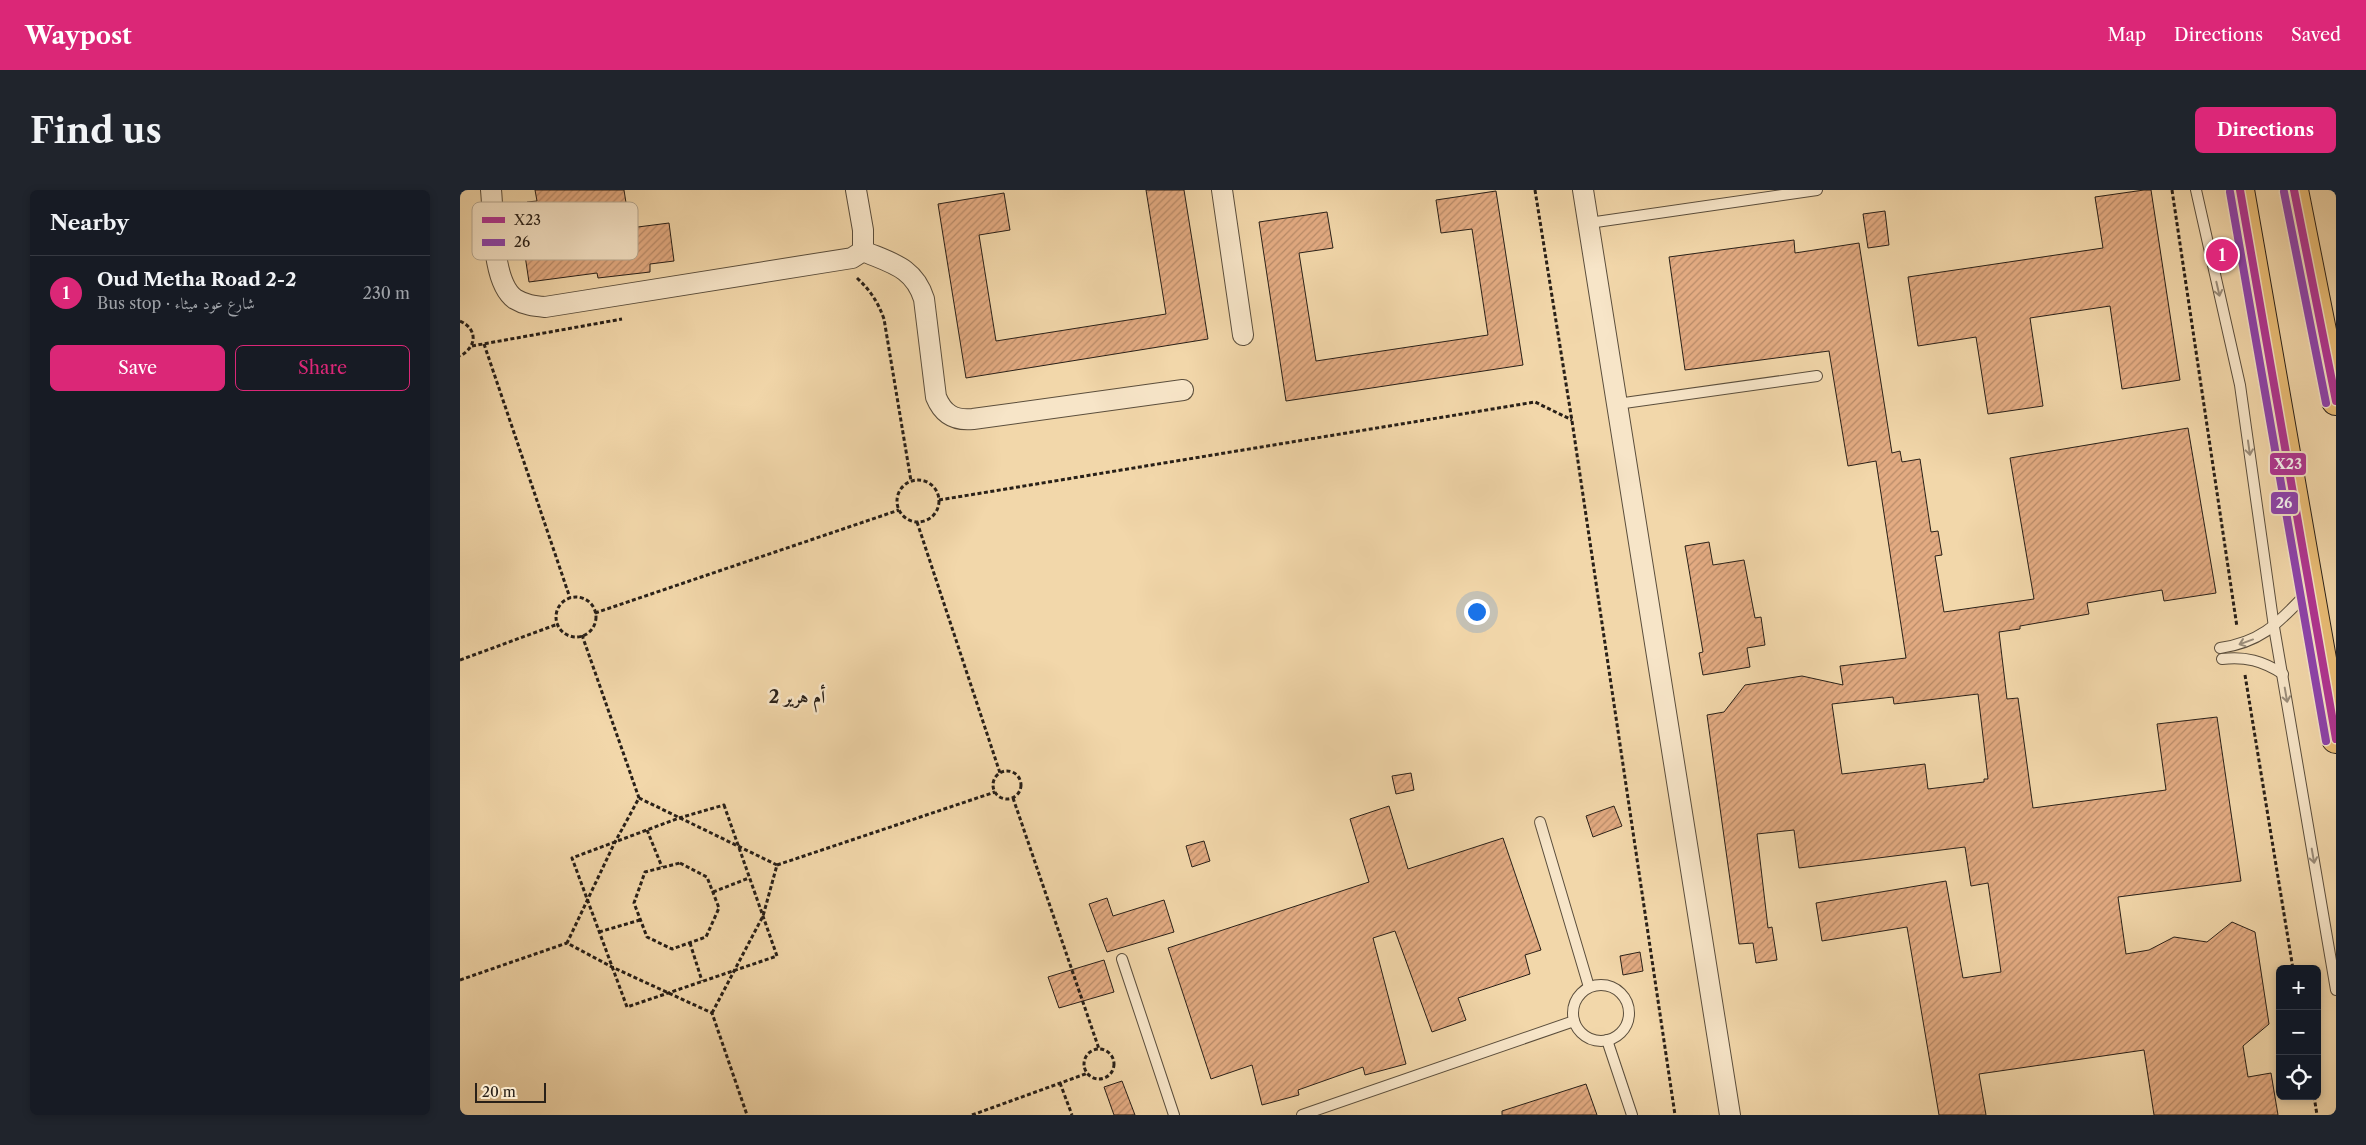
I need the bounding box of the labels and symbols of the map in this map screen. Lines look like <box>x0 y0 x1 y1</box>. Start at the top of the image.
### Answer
legend <box>472 202 638 260</box>
text: X23 <box>513 211 541 229</box>
text: 26 <box>514 233 530 251</box>
pin: 1 <box>2206 236 2238 274</box>
one-way arrow <box>2214 280 2223 296</box>
one-way arrow <box>2244 440 2254 456</box>
line badge: X23 <box>2269 452 2307 476</box>
text: X23 <box>2273 455 2302 473</box>
line badge: 26 <box>2270 491 2299 515</box>
text: 26 <box>2276 494 2292 512</box>
your location <box>1464 599 1490 625</box>
one-way arrow <box>2239 638 2254 647</box>
district label: أم هرير 2 <box>769 684 826 713</box>
one-way arrow <box>2282 687 2292 703</box>
one-way arrow <box>2309 847 2319 863</box>
scale bar <box>475 1080 546 1103</box>

